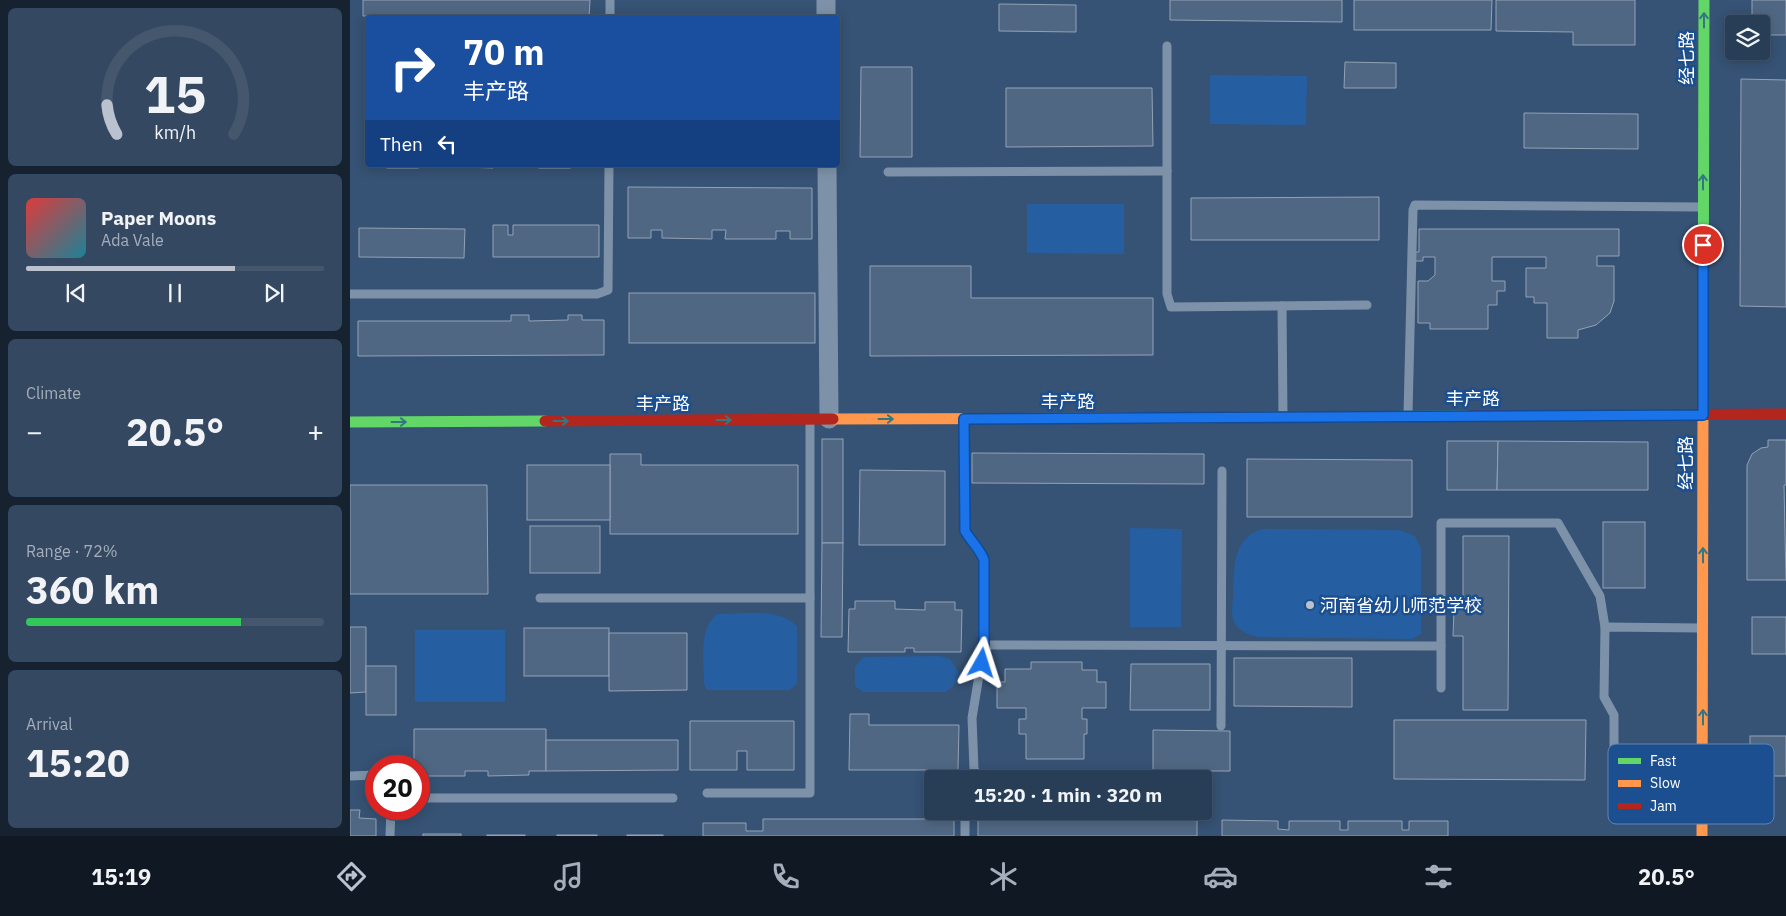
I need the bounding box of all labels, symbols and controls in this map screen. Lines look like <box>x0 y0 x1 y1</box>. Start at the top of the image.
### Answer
one-way arrow <box>1699 12 1709 28</box>
map controls <box>1725 15 1770 60</box>
button: layers <box>1725 15 1770 60</box>
text: 70 m <box>463 29 545 75</box>
street label: 经七路 <box>1675 31 1698 85</box>
icon: right <box>380 35 445 100</box>
text: 15 <box>144 60 206 127</box>
text: 丰产路 <box>463 76 529 105</box>
text: km/h <box>154 121 196 144</box>
icon: left <box>433 130 461 158</box>
text: Then <box>380 132 423 156</box>
one-way arrow <box>1698 175 1708 191</box>
text: Paper Moons <box>101 206 216 230</box>
pin <box>1682 224 1724 266</box>
text: Ada Vale <box>101 230 164 250</box>
icon: arrive <box>1689 231 1717 259</box>
icon: previous <box>62 279 90 307</box>
icon: pause <box>161 279 189 307</box>
icon: next <box>260 279 288 307</box>
text: Climate <box>26 383 81 403</box>
street label: 丰产路 <box>1446 387 1500 410</box>
street label: 丰产路 <box>1041 390 1095 413</box>
street label: 丰产路 <box>636 392 690 415</box>
text: 20.5° <box>126 407 224 456</box>
text: − <box>26 413 43 450</box>
text: + <box>307 413 324 450</box>
one-way arrow <box>878 414 894 424</box>
one-way arrow <box>715 415 731 425</box>
one-way arrow <box>552 416 569 426</box>
one-way arrow <box>390 417 406 427</box>
street label: 经七路 <box>1674 436 1697 490</box>
text: Range · 72% <box>26 541 118 561</box>
one-way arrow <box>1698 547 1708 564</box>
text: 360 km <box>26 565 159 614</box>
place label: 河南省幼儿师范学校 <box>1320 594 1482 617</box>
marker: 河南省幼儿师范学校 <box>1304 599 1316 611</box>
position arrow <box>955 636 1007 688</box>
one-way arrow <box>1698 710 1708 726</box>
text: Arrival <box>26 714 73 734</box>
text: 15:20 <box>26 738 130 787</box>
legend <box>1608 744 1774 824</box>
text: Fast <box>1650 752 1676 770</box>
speed limit sign: 20 <box>365 755 430 820</box>
text: Slow <box>1650 774 1681 792</box>
text: 15:20 · 1 min · 320 m <box>974 783 1162 807</box>
text: Jam <box>1650 797 1677 815</box>
icon: directions <box>334 859 369 894</box>
icon: music <box>551 859 586 894</box>
icon: phone <box>768 859 803 894</box>
icon: climate <box>986 859 1021 894</box>
icon: car <box>1203 859 1238 894</box>
icon: filters <box>1421 859 1456 894</box>
text: 15:19 <box>91 862 151 891</box>
text: 20.5° <box>1638 862 1695 891</box>

